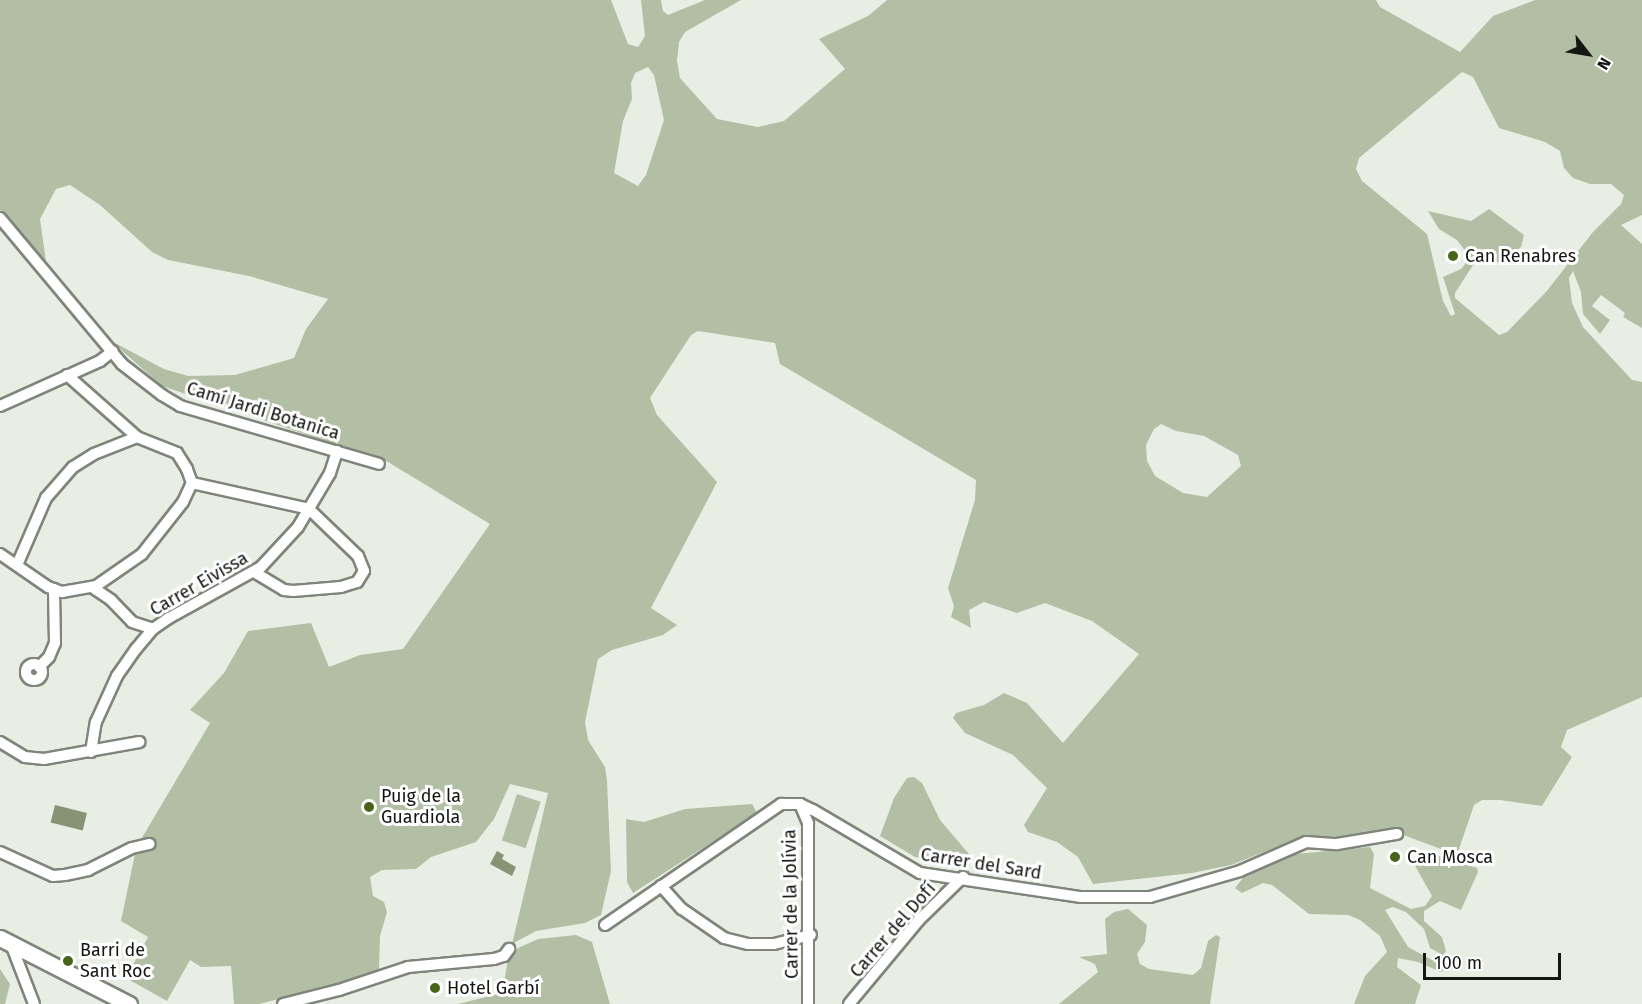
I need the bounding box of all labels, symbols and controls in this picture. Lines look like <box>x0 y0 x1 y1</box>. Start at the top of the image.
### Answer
north arrow <box>1558 24 1618 84</box>
text: N <box>1593 54 1615 73</box>
place label: Can Renabres <box>1465 245 1576 267</box>
marker: Can Renabres <box>1446 249 1460 263</box>
street label: Camí Jardi Botanica <box>184 377 342 445</box>
street label: Carrer Eivissa <box>146 547 252 621</box>
place label: Puig de la Guardiola <box>381 786 461 828</box>
marker: Puig de la Guardiola <box>362 800 376 814</box>
street label: Carrer de la Jolívia <box>779 829 803 979</box>
street label: Carrer del Sard <box>919 844 1043 884</box>
place label: Can Mosca <box>1407 846 1493 868</box>
marker: Can Mosca <box>1388 850 1402 864</box>
street label: Carrer del Dofí <box>846 878 940 982</box>
place label: Barri de Sant Roc <box>80 940 151 982</box>
scale bar <box>1426 941 1564 979</box>
text: 100 m <box>1434 952 1482 974</box>
marker: Barri de Sant Roc <box>61 954 75 968</box>
place label: Hotel Garbí <box>447 977 540 999</box>
marker: Hotel Garbí <box>428 981 442 995</box>

